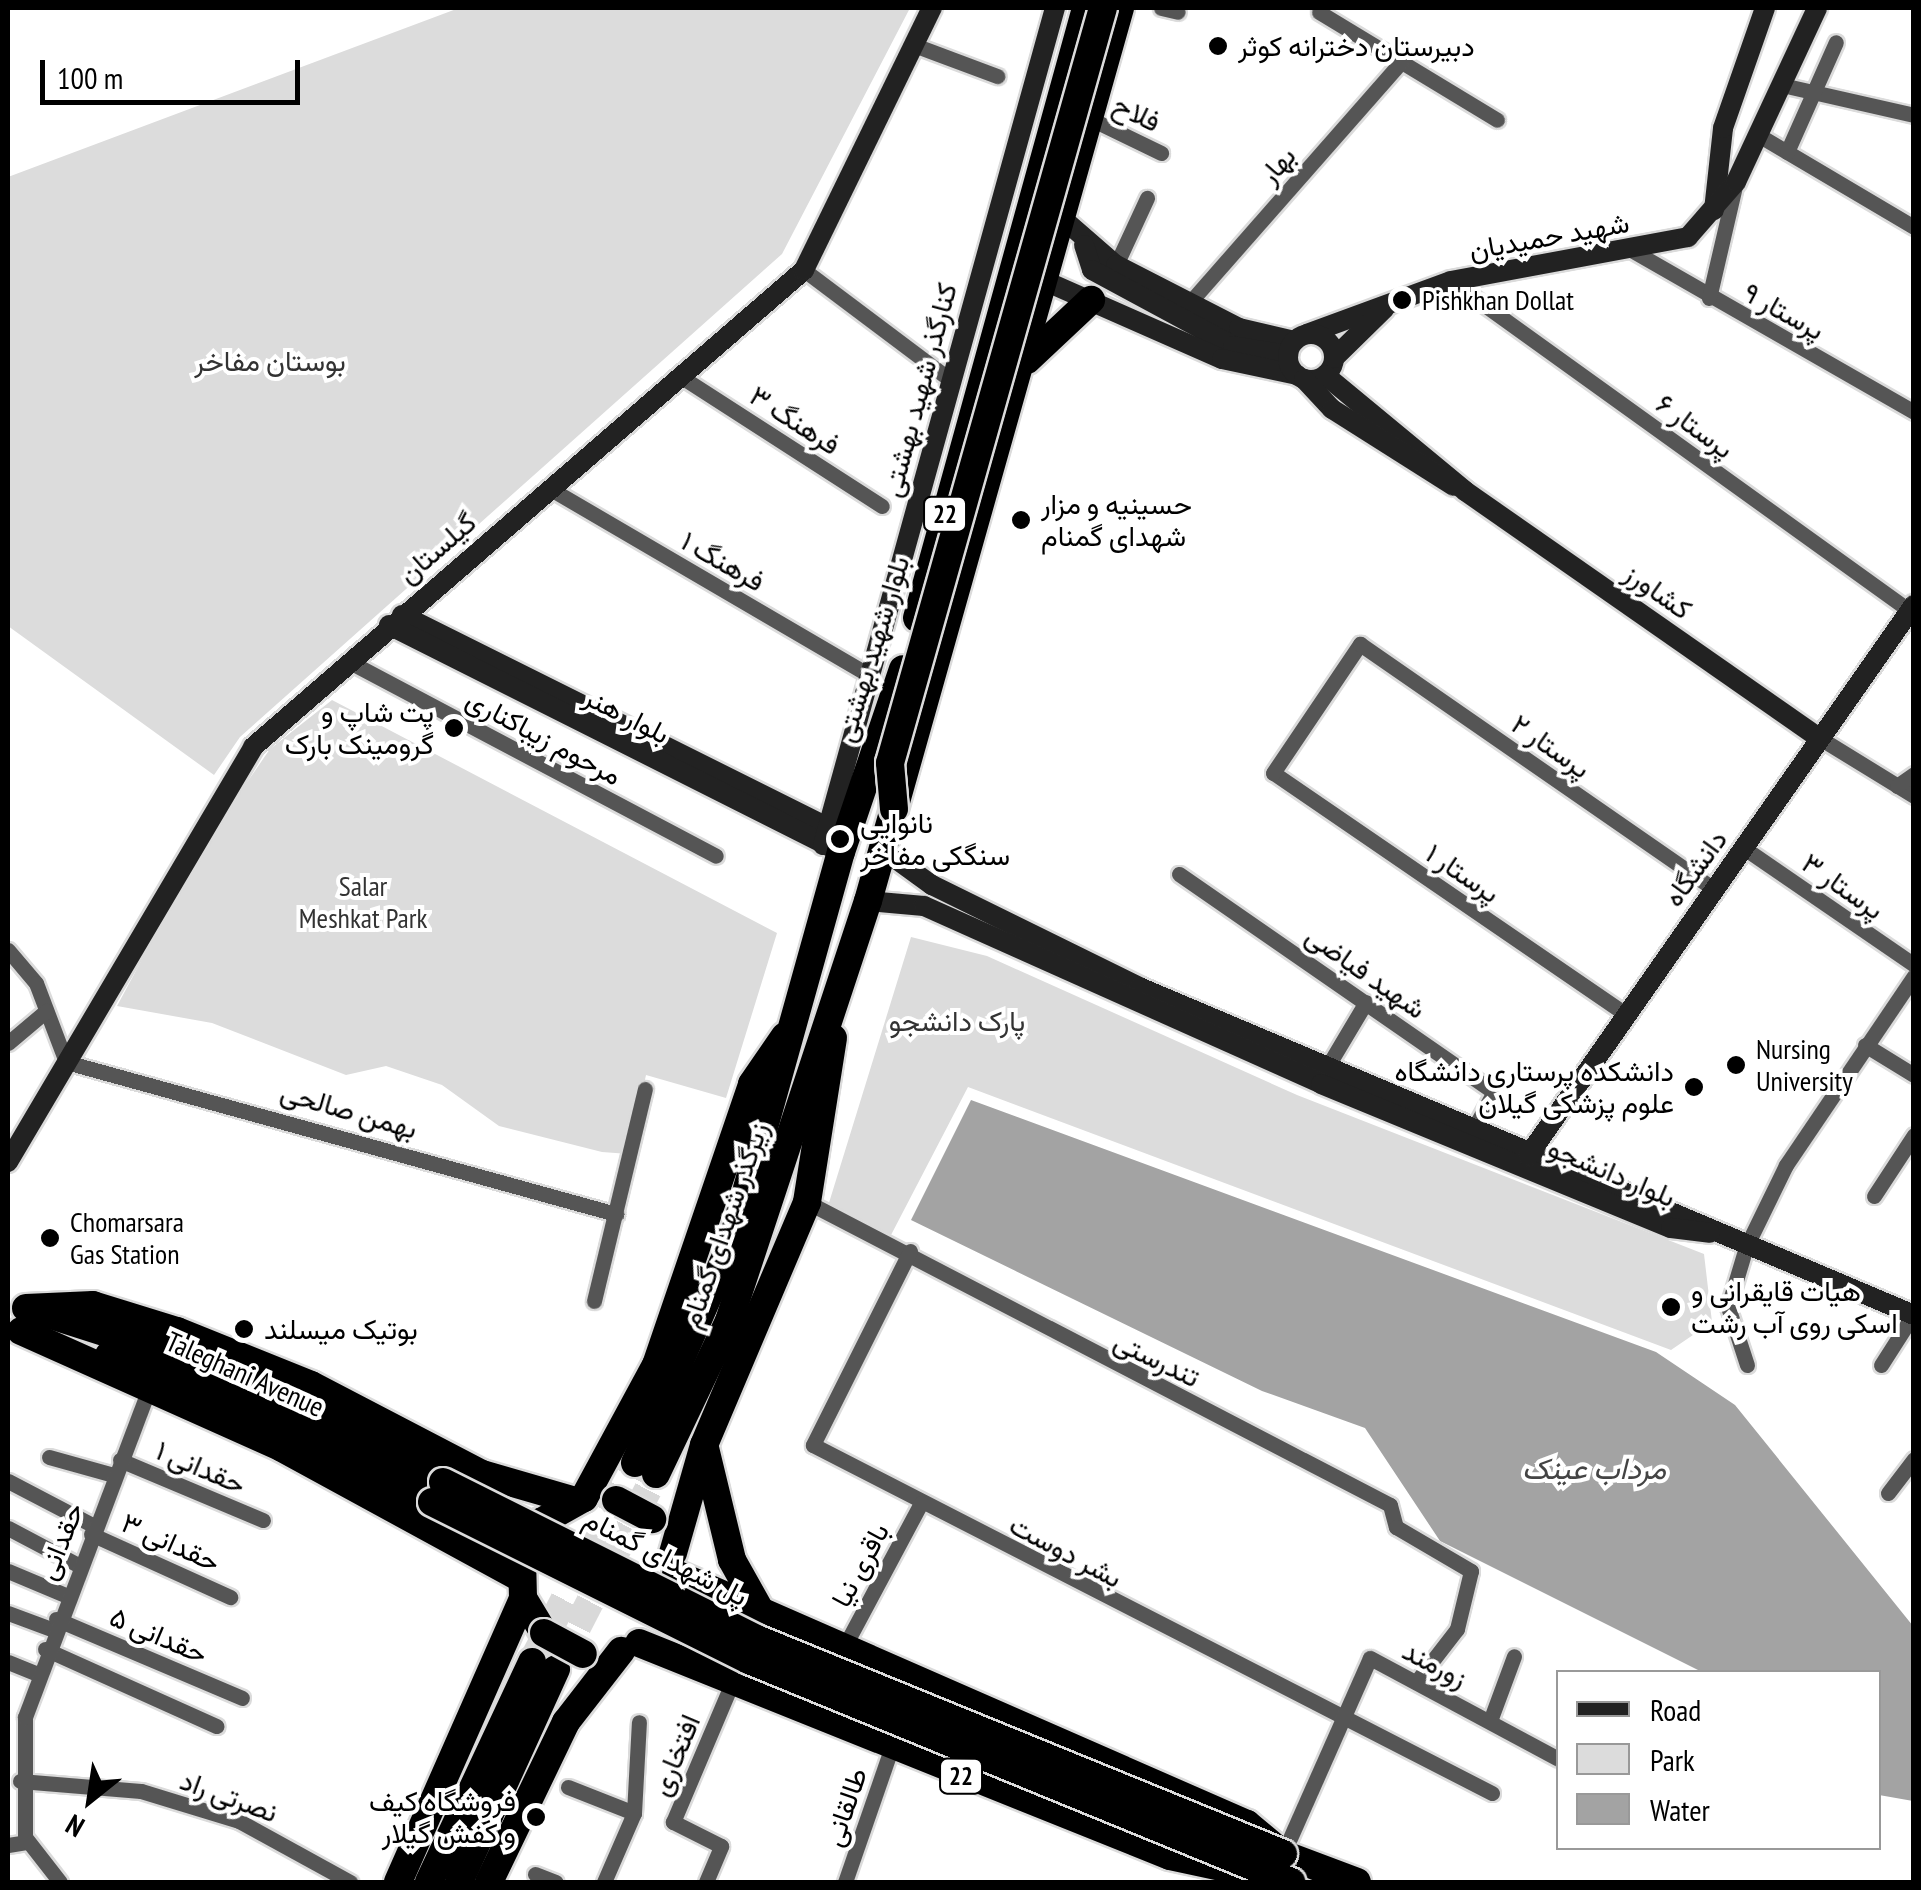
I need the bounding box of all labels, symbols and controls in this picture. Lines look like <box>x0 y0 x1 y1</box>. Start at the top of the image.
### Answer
place label: دبیرستان دخترانه کوثر <box>1238 29 1475 63</box>
marker: دبیرستان دخترانه کوثر <box>1207 35 1229 57</box>
scale bar <box>45 40 305 102</box>
text: 100 m <box>57 58 123 97</box>
street label: فلاح <box>1108 87 1166 139</box>
street label: بهار <box>1251 139 1303 191</box>
street label: شهید حمیدیان <box>1466 205 1632 267</box>
street label: پرستار ۹ <box>1738 275 1830 347</box>
street label: کنارگذر شهید بهشتی <box>874 279 964 501</box>
place label: Pishkhan Dollat <box>1422 283 1574 317</box>
marker: Pishkhan Dollat <box>1391 289 1413 311</box>
park label: بوستان مفاخر <box>194 344 346 378</box>
street label: فرهنگ ۳ <box>743 378 847 462</box>
street label: پرستار ۶ <box>1650 387 1740 465</box>
place label: حسینیه و مزار شهدای گمنام <box>1041 487 1192 553</box>
road number: 22 <box>922 494 968 534</box>
street label: گیلستان <box>391 505 483 591</box>
marker: حسینیه و مزار شهدای گمنام <box>1010 509 1032 531</box>
street label: فرهنگ ۱ <box>675 524 771 598</box>
street label: بلوار شهید بهشتی <box>828 552 916 746</box>
street label: کشاورز <box>1618 556 1698 626</box>
street label: بلوار هنر <box>579 679 675 751</box>
street label: مرحوم زیباکناری <box>461 682 627 792</box>
place label: پت شاپ و گرومینک بارک <box>285 695 434 761</box>
street label: پرستار ۲ <box>1505 707 1597 785</box>
marker: پت شاپ و گرومینک بارک <box>443 717 465 739</box>
place label: نانوایی سنگکی مفاخر <box>860 806 1010 872</box>
street label: دانشگاه <box>1656 823 1734 913</box>
marker: نانوایی سنگکی مفاخر <box>829 828 851 850</box>
street label: پرستار ۱ <box>1420 836 1506 910</box>
street label: پرستار ۳ <box>1796 846 1890 926</box>
park label: Salar Meshkat Park <box>299 869 427 935</box>
street label: شهید فیاضی <box>1299 918 1433 1026</box>
park label: پارک دانشجو <box>889 1004 1025 1038</box>
place label: Nursing University <box>1756 1032 1853 1098</box>
place label: دانشکده پرستاری دانشگاه علوم پزشکی گیلان <box>1394 1054 1674 1120</box>
marker: Nursing University <box>1725 1054 1747 1076</box>
street label: بهمن صالحی <box>277 1074 421 1146</box>
marker: دانشکده پرستاری دانشگاه علوم پزشکی گیلان <box>1683 1076 1705 1098</box>
street label: زیرگذر شهدای گمنام <box>673 1118 775 1332</box>
street label: بلوار دانشجو <box>1543 1130 1681 1214</box>
place label: Chomarsara Gas Station <box>70 1205 184 1271</box>
marker: Chomarsara Gas Station <box>39 1227 61 1249</box>
place label: هیات قایقرانی و اسکی روی آب رشت <box>1691 1274 1898 1340</box>
marker: هیات قایقرانی و اسکی روی آب رشت <box>1660 1296 1682 1318</box>
place label: بوتیک میسلند <box>264 1312 418 1346</box>
marker: بوتیک میسلند <box>233 1318 255 1340</box>
street label: Taleghani Avenue <box>161 1324 329 1424</box>
street label: تندرستی <box>1109 1324 1205 1394</box>
street label: حقدانی ۱ <box>151 1433 251 1501</box>
water label: مرداب عینک <box>1522 1450 1666 1486</box>
street label: حقدانی <box>29 1498 91 1584</box>
street label: پل شهدای گمنام <box>578 1501 754 1613</box>
street label: حقدانی ۳ <box>116 1505 226 1579</box>
street label: بشر دوست <box>1004 1507 1128 1595</box>
street label: باقری نیا <box>824 1517 896 1613</box>
street label: حقدانی ۵ <box>105 1599 213 1671</box>
street label: زورمند <box>1397 1633 1473 1695</box>
legend <box>1556 1670 1881 1850</box>
text: Road <box>1650 1690 1701 1729</box>
street label: افتخاری <box>643 1709 707 1801</box>
text: Park <box>1650 1740 1695 1779</box>
north arrow <box>40 1750 140 1850</box>
road number: 22 <box>938 1756 984 1796</box>
street label: نصرتی راد <box>176 1763 282 1829</box>
street label: طالقانی <box>816 1763 874 1851</box>
place label: فروشگاه کیف و کفش گیلار <box>369 1784 516 1850</box>
text: Water <box>1650 1790 1710 1829</box>
marker: فروشگاه کیف و کفش گیلار <box>525 1806 547 1828</box>
text: N <box>59 1807 91 1846</box>

